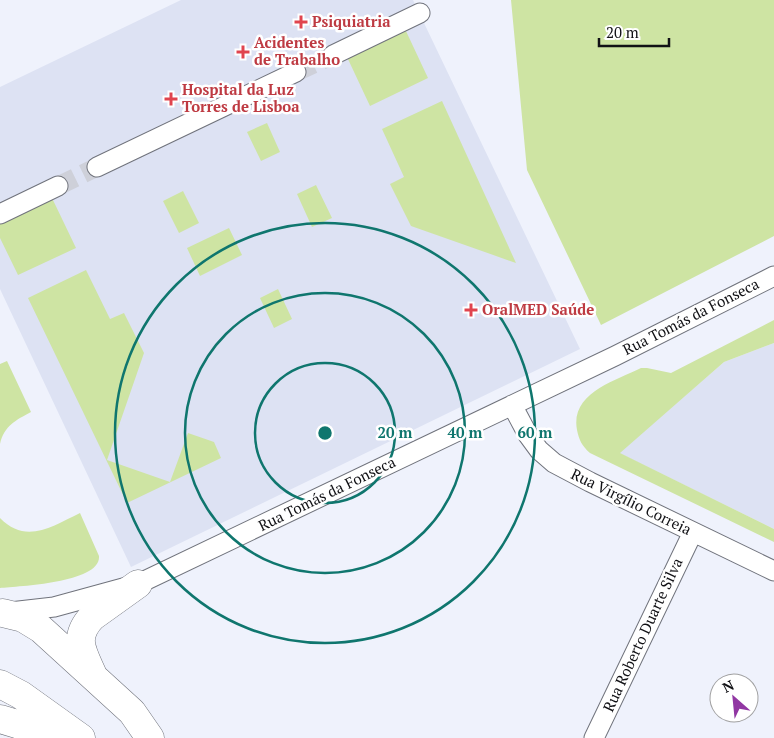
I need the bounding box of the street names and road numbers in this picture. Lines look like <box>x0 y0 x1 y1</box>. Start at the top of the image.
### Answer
street label: Rua Tomás da Fonseca <box>619 273 762 359</box>
street label: Rua Tomás da Fonseca <box>255 451 399 535</box>
street label: Rua Virgílio Correia <box>568 463 695 539</box>
street label: Rua Roberto Duarte Silva <box>598 554 687 715</box>

